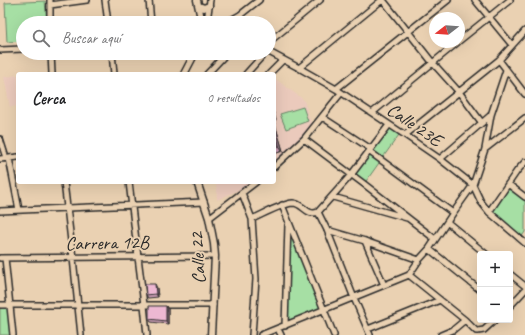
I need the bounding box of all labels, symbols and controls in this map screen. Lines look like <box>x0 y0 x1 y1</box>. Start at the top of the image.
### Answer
north arrow <box>429 12 465 48</box>
search box <box>16 16 276 60</box>
icon: search <box>30 27 52 49</box>
text: Buscar aquí <box>62 29 121 48</box>
text: Cerca <box>32 88 65 109</box>
text: 0 resultados <box>207 90 260 106</box>
street label: Calle 23E <box>382 98 449 154</box>
street label: Carrera 12B <box>65 230 150 256</box>
street label: Calle 22 <box>185 230 211 284</box>
map controls <box>477 251 513 323</box>
button: + <box>477 251 513 287</box>
button: − <box>477 287 513 323</box>

